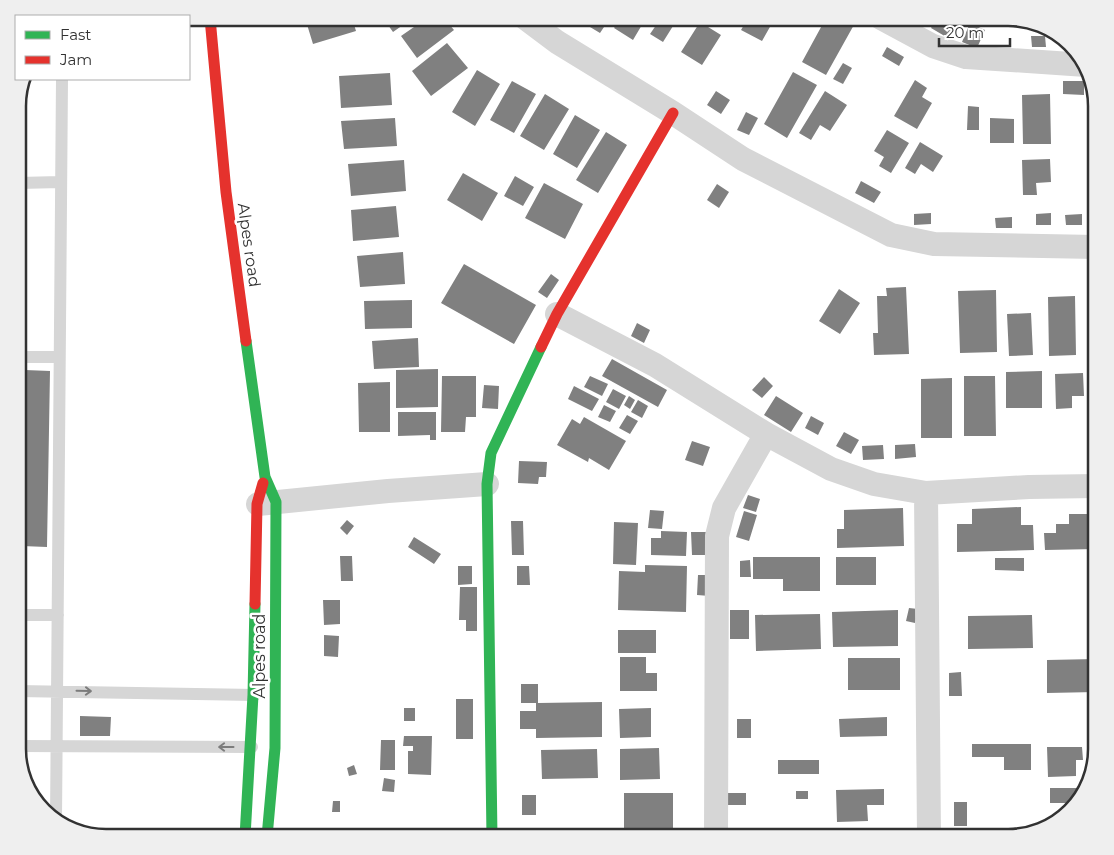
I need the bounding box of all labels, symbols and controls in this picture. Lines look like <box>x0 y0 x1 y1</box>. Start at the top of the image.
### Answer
legend <box>15 15 190 80</box>
scale bar <box>939 15 1010 47</box>
text: 20 m <box>946 23 984 42</box>
text: Fast <box>60 25 91 44</box>
text: Jam <box>59 50 92 69</box>
street label: Alpes road <box>234 202 264 288</box>
street label: Alpes road <box>250 614 269 698</box>
one-way arrow <box>76 687 92 696</box>
one-way arrow <box>218 742 234 752</box>

